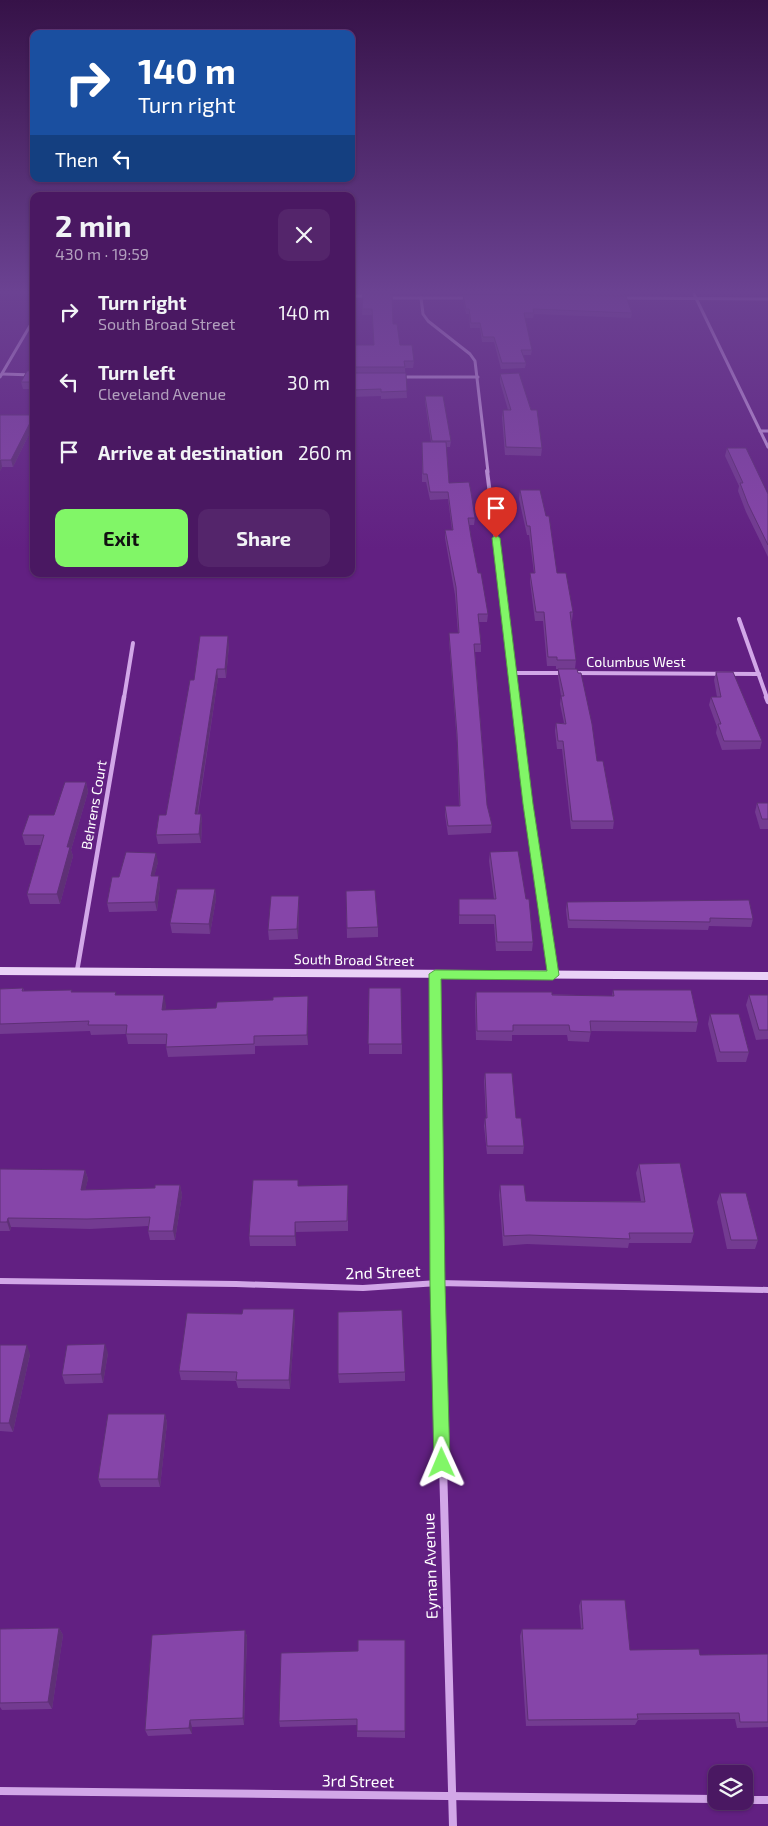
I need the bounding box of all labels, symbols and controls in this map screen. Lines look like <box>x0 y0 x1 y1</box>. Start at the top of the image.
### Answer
text: 140 m <box>138 49 236 91</box>
icon: right <box>55 50 120 115</box>
text: Turn right <box>138 91 236 117</box>
icon: left <box>108 145 136 173</box>
text: Then <box>55 148 98 171</box>
text: 2 min <box>55 207 132 243</box>
button: close <box>278 209 330 261</box>
text: 430 m · 19:59 <box>55 244 149 263</box>
text: Turn right <box>98 291 186 314</box>
icon: right <box>55 298 83 326</box>
text: 140 m <box>278 301 330 324</box>
text: South Broad Street <box>98 314 235 333</box>
text: Turn left <box>98 361 175 384</box>
icon: left <box>55 368 83 396</box>
text: 30 m <box>287 371 330 394</box>
text: Cleveland Avenue <box>98 384 226 403</box>
icon: arrive <box>55 438 83 466</box>
text: Arrive at destination <box>98 441 283 464</box>
text: 260 m <box>298 441 352 464</box>
pin <box>475 487 517 538</box>
icon: arrive <box>482 494 510 522</box>
button: Exit <box>55 509 188 567</box>
button: Share <box>198 509 330 567</box>
street label: Columbus West <box>586 653 686 670</box>
street label: Behrens Court <box>77 759 110 851</box>
street label: South Broad Street <box>294 950 414 969</box>
street label: 2nd Street <box>345 1261 421 1282</box>
position arrow <box>415 1436 467 1488</box>
street label: Eyman Avenue <box>418 1513 441 1619</box>
map controls <box>708 1765 753 1810</box>
button: layers <box>708 1765 753 1810</box>
street label: 3rd Street <box>322 1770 394 1791</box>

